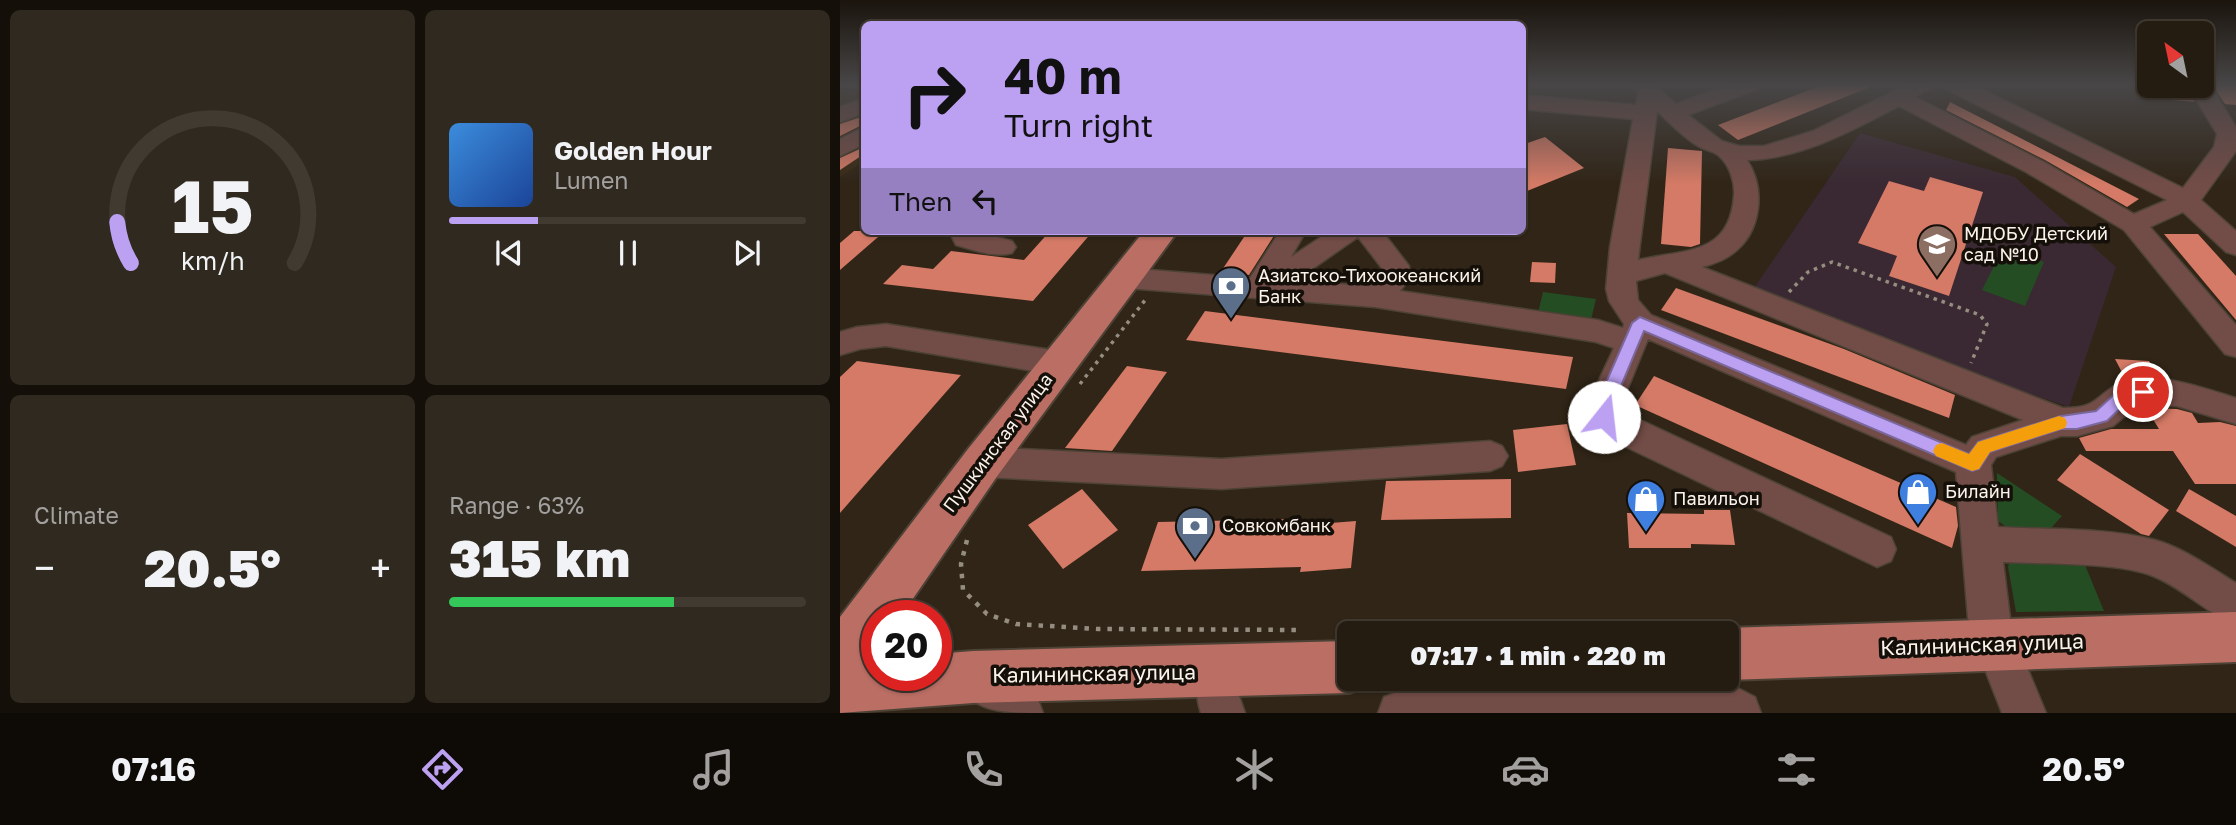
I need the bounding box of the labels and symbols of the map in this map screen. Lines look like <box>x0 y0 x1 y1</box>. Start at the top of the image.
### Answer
north arrow <box>2137 21 2214 98</box>
place label: МДОБУ Детский сад №10 <box>1964 222 2108 265</box>
school or university icon: МДОБУ Детский сад №10 <box>1916 223 1958 278</box>
place label: Азиатско-Тихоокеанский Банк <box>1258 264 1481 307</box>
bank icon: Азиатско-Тихоокеанский Банк <box>1210 265 1252 320</box>
pin <box>2113 362 2173 422</box>
street label: Пушкинская улица <box>938 369 1057 516</box>
position arrow <box>1567 380 1641 454</box>
shop icon: Билайн <box>1897 471 1939 526</box>
shop icon: Павильон <box>1625 478 1667 533</box>
place label: Билайн <box>1945 480 2011 502</box>
place label: Павильон <box>1673 487 1760 509</box>
bank icon: Совкомбанк <box>1174 505 1216 560</box>
place label: Совкомбанк <box>1222 514 1331 536</box>
speed limit sign: 20 <box>861 600 952 691</box>
street label: Калининская улица <box>1880 627 2084 661</box>
street label: Калининская улица <box>992 658 1196 688</box>

